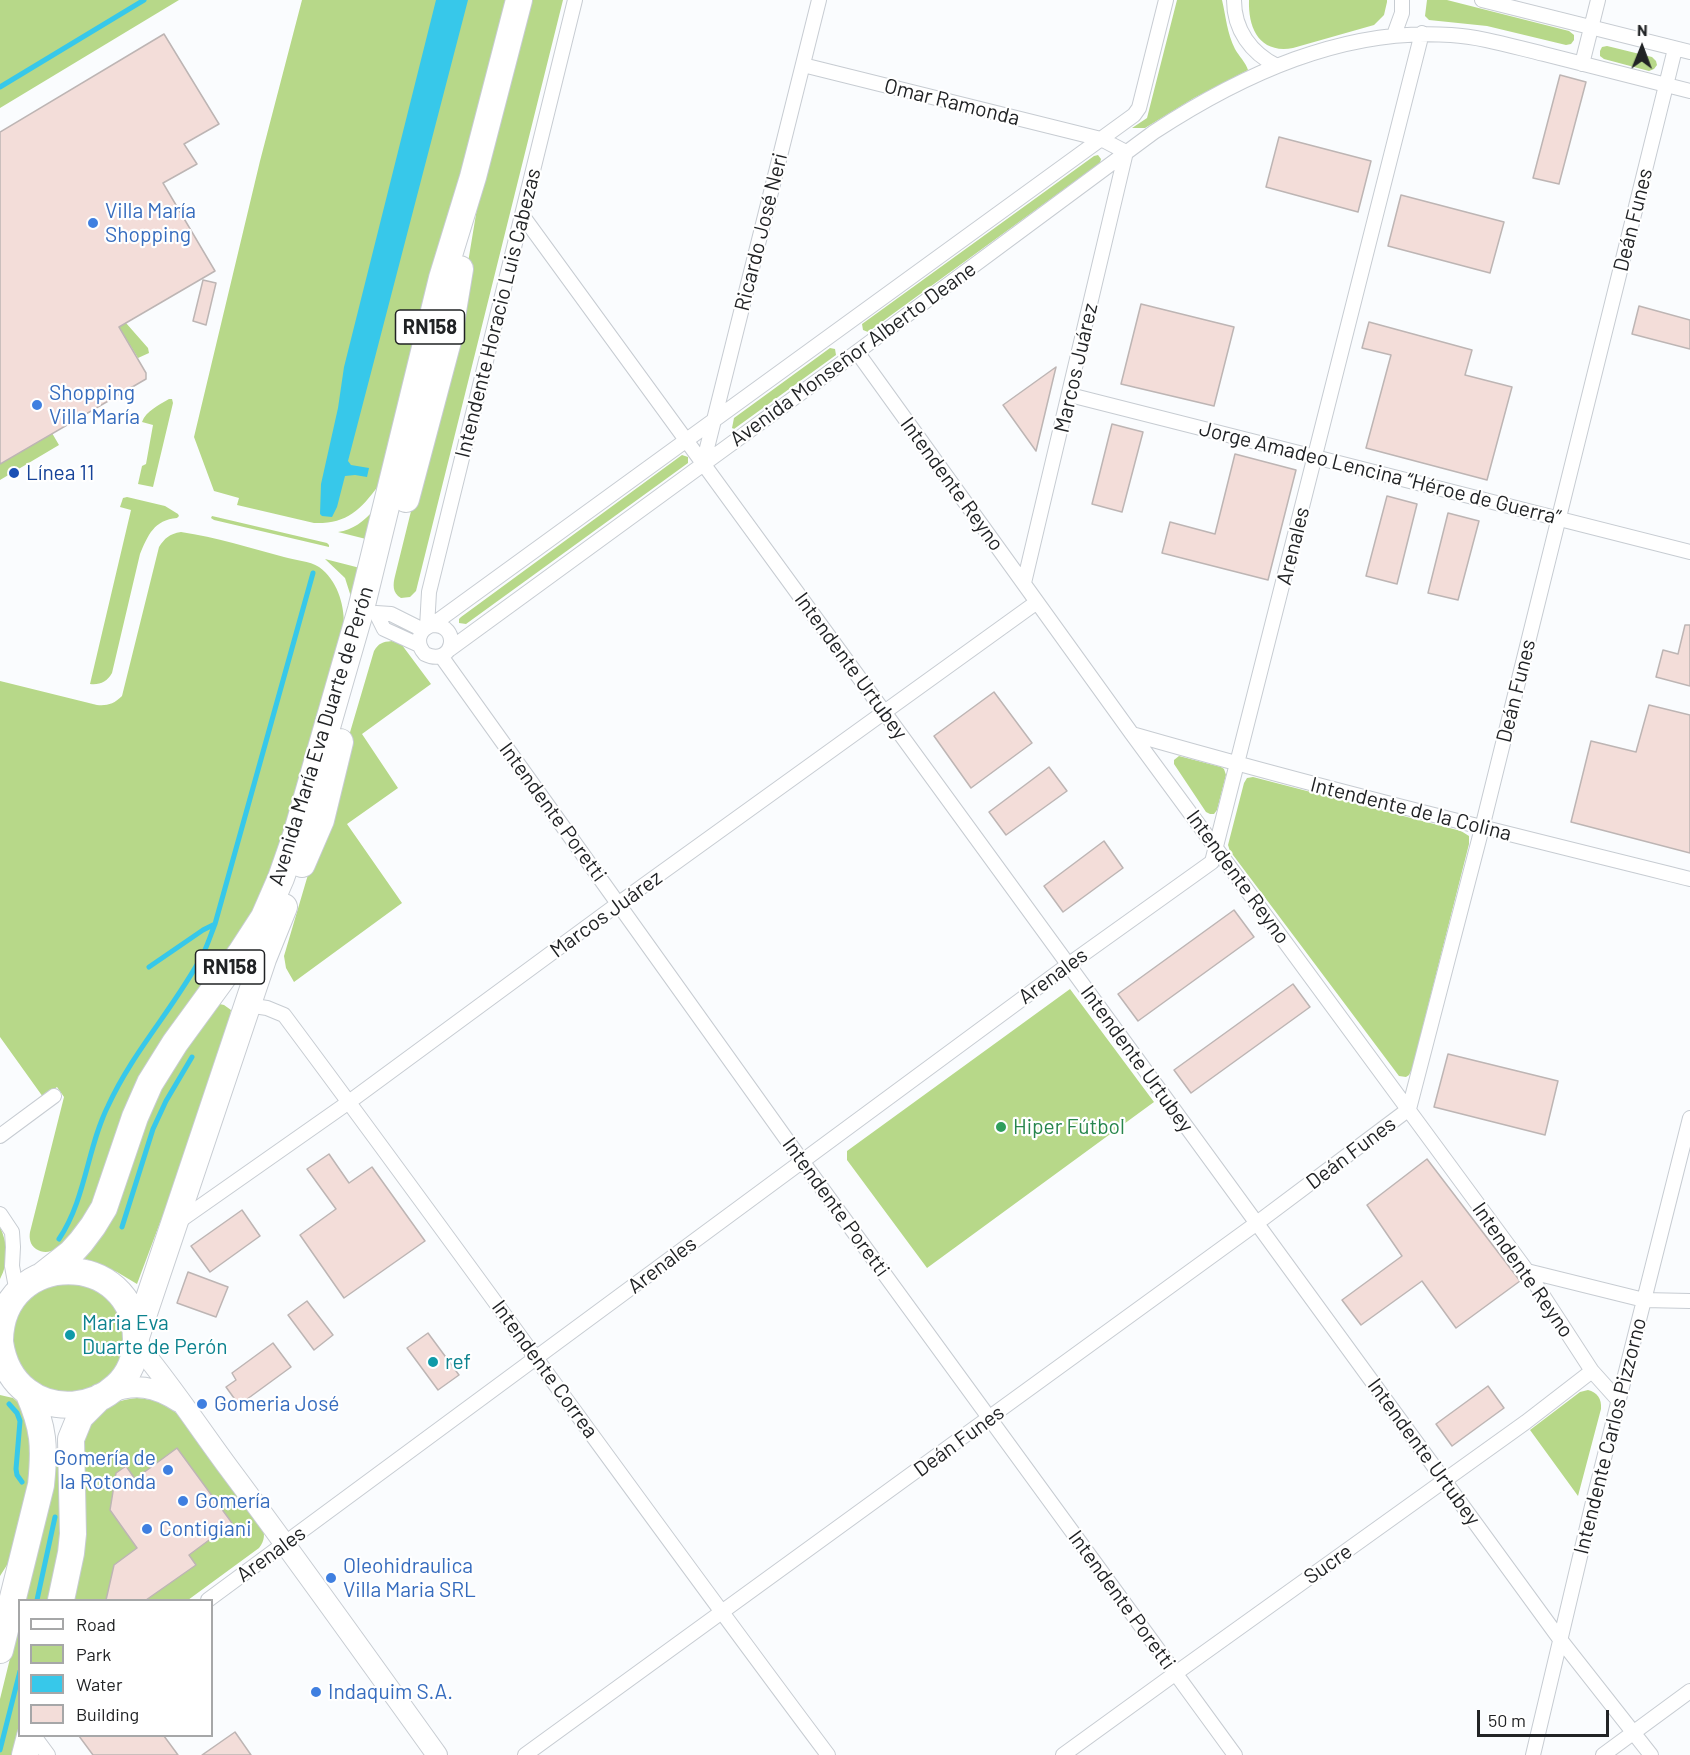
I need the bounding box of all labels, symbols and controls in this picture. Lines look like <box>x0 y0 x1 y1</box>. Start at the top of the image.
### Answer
north arrow <box>1612 18 1672 78</box>
text: N <box>1637 20 1648 39</box>
street label: Omar Ramonda <box>882 73 1022 131</box>
street label: Ricardo José Neri <box>729 150 793 314</box>
street label: Intendente Horacio Luis Cabezas <box>450 166 546 460</box>
street label: Deán Funes <box>1608 166 1658 274</box>
place label: Villa María Shopping <box>105 198 196 248</box>
marker: Villa María Shopping <box>86 216 100 230</box>
street label: Avenida Monseñor Alberto Deane <box>725 256 981 452</box>
street label: Marcos Juárez <box>1049 301 1103 435</box>
road number: RN158 <box>396 310 464 344</box>
place label: Shopping Villa María <box>49 380 140 430</box>
marker: Shopping Villa María <box>30 398 44 412</box>
street label: Intendente Reyno <box>895 412 1009 556</box>
street label: Jorge Amadeo Lencina “Héroe de Guerra” <box>1197 416 1563 530</box>
place label: Línea 11 <box>26 460 94 486</box>
marker: Línea 11 <box>7 466 21 480</box>
street label: Arenales <box>1271 504 1315 588</box>
street label: Avenida María Eva Duarte de Perón <box>263 583 379 889</box>
street label: Intendente Urtubey <box>789 588 913 744</box>
street label: Deán Funes <box>1491 637 1541 745</box>
street label: Intendente Poretti <box>494 737 612 887</box>
street label: Intendente de la Colina <box>1308 772 1514 846</box>
street label: Intendente Reyno <box>1181 805 1295 949</box>
street label: Marcos Juárez <box>545 865 667 963</box>
street label: Arenales <box>1013 942 1093 1010</box>
road number: RN158 <box>196 950 264 984</box>
street label: Intendente Urtubey <box>1075 981 1199 1137</box>
street label: Deán Funes <box>1301 1111 1401 1195</box>
place label: Hiper Fútbol <box>1013 1114 1125 1140</box>
marker: Hiper Fútbol <box>994 1120 1008 1134</box>
street label: Intendente Poretti <box>777 1132 895 1282</box>
street label: Intendente Reyno <box>1467 1198 1579 1342</box>
street label: Arenales <box>623 1231 701 1299</box>
street label: Intendente Correa <box>487 1295 603 1443</box>
place label: Maria Eva Duarte de Perón <box>82 1310 228 1360</box>
street label: Intendente Carlos Pizzorno <box>1568 1315 1652 1557</box>
marker: Maria Eva Duarte de Perón <box>63 1328 77 1342</box>
place label: ref <box>445 1349 471 1375</box>
marker: ref <box>426 1355 440 1369</box>
street label: Intendente Urtubey <box>1362 1374 1486 1530</box>
place label: Gomeria José <box>214 1391 339 1417</box>
marker: Gomeria José <box>195 1397 209 1411</box>
street label: Deán Funes <box>909 1400 1009 1482</box>
place label: Gomería de la Rotonda <box>54 1445 156 1495</box>
marker: Gomería de la Rotonda <box>161 1463 175 1477</box>
place label: Gomería <box>195 1488 271 1514</box>
marker: Gomería <box>176 1494 190 1508</box>
place label: Contigiani <box>159 1516 251 1542</box>
street label: Arenales <box>231 1520 311 1588</box>
marker: Contigiani <box>140 1522 154 1536</box>
street label: Intendente Poretti <box>1063 1525 1181 1675</box>
street label: Sucre <box>1299 1538 1357 1590</box>
place label: Oleohidraulica Villa Maria SRL <box>343 1553 476 1603</box>
marker: Oleohidraulica Villa Maria SRL <box>324 1571 338 1585</box>
legend <box>18 1599 213 1737</box>
text: Road <box>76 1613 116 1635</box>
text: Park <box>76 1643 111 1665</box>
text: Water <box>76 1673 123 1695</box>
place label: Indaquim S.A. <box>328 1679 453 1705</box>
marker: Indaquim S.A. <box>309 1685 323 1699</box>
scale bar <box>1480 1698 1612 1736</box>
text: Building <box>76 1703 139 1725</box>
text: 50 m <box>1488 1709 1526 1731</box>

